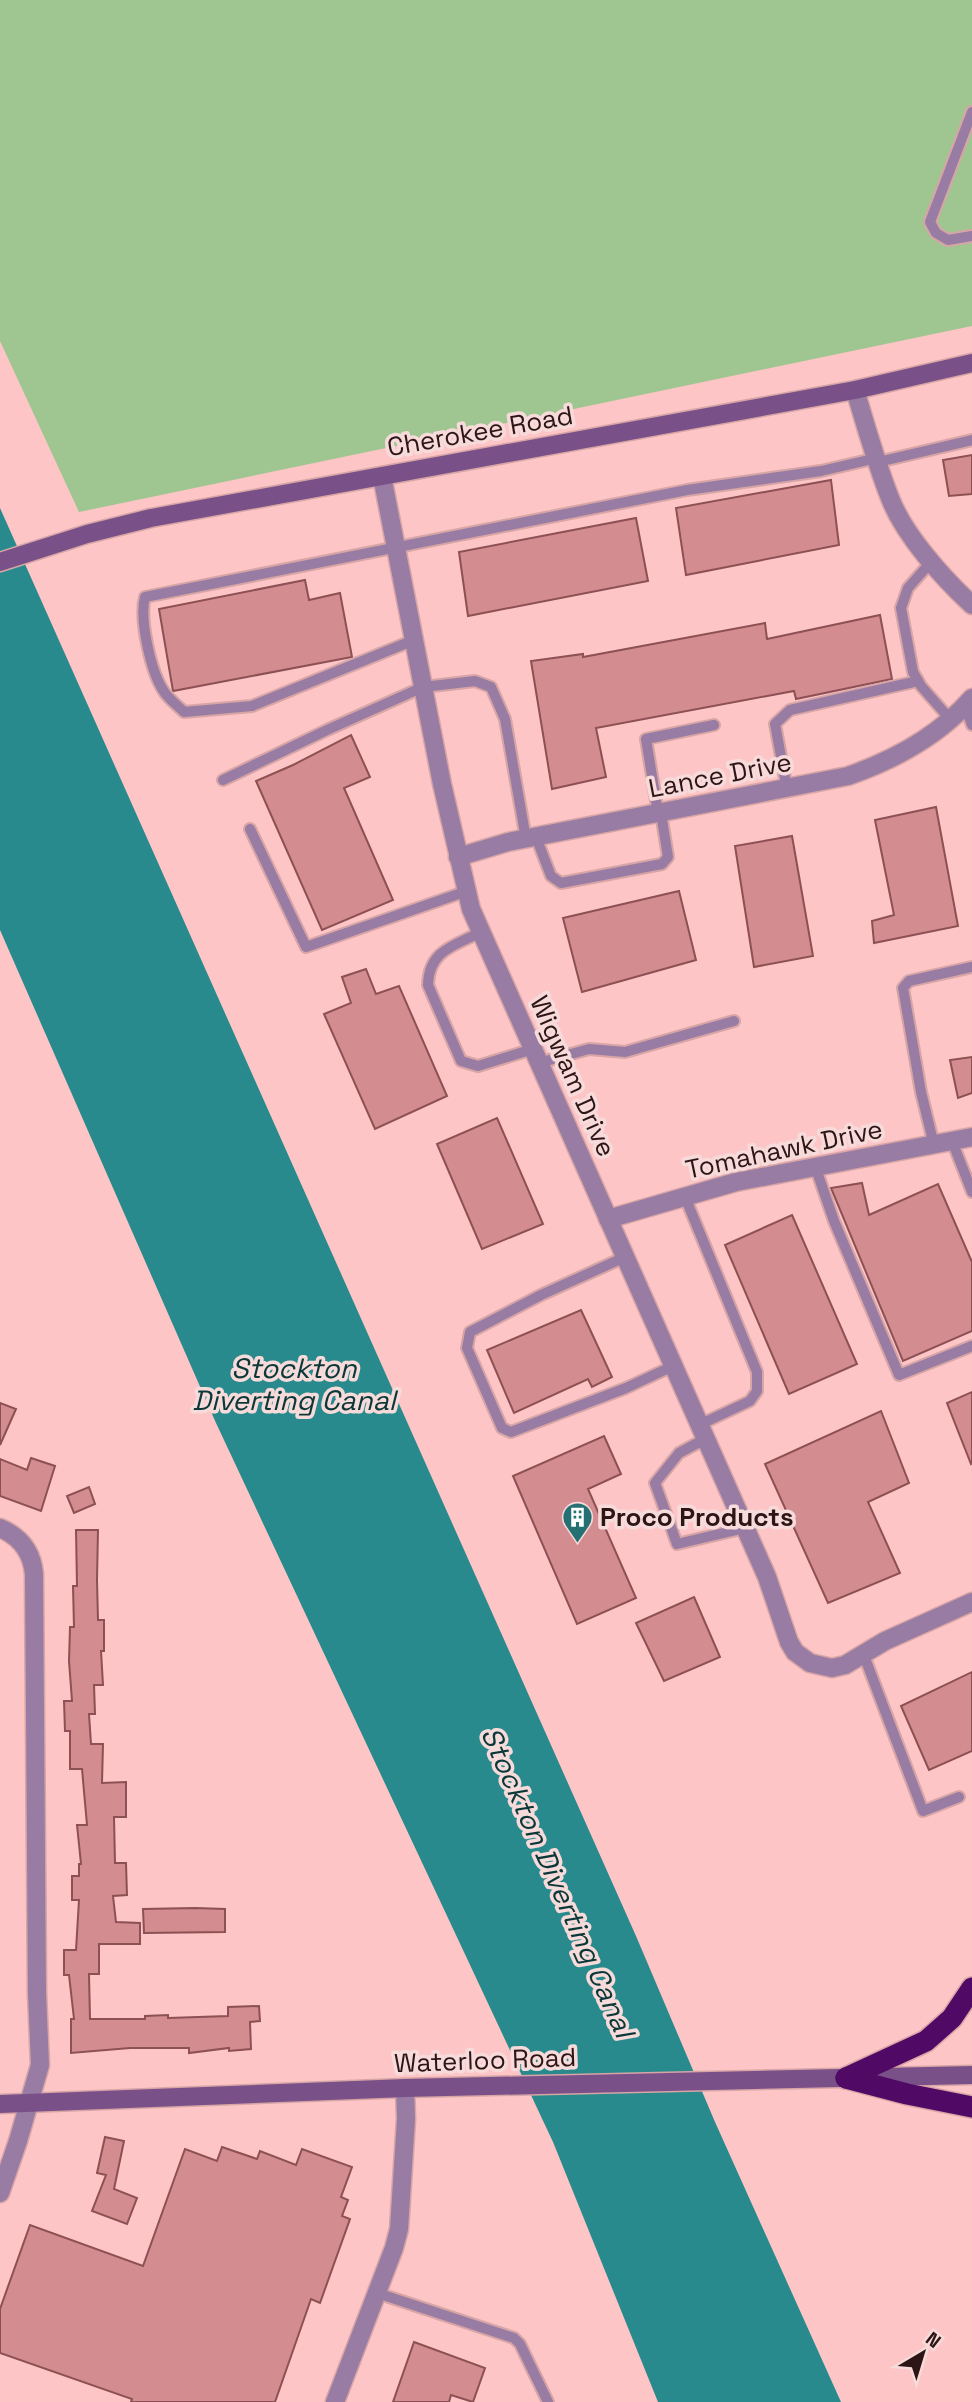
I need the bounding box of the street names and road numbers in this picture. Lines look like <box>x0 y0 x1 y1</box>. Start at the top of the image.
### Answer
street label: Cherokee Road <box>384 398 576 464</box>
street label: Lance Drive <box>646 744 794 806</box>
street label: Wigwam Drive <box>522 990 624 1162</box>
street label: Tomahawk Drive <box>682 1112 886 1186</box>
street label: Waterloo Road <box>393 2040 577 2080</box>

